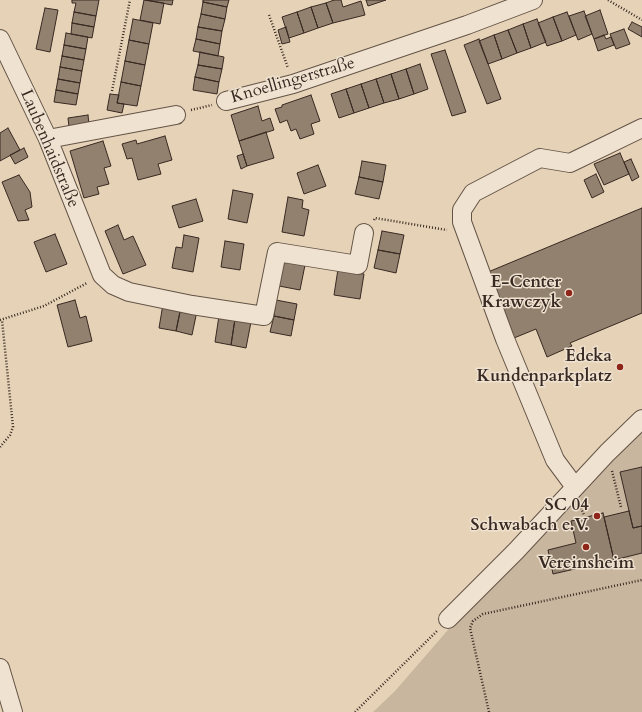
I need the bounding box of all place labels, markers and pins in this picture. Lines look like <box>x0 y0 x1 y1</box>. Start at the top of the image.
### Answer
place label: E-Center Krawczyk <box>481 273 561 313</box>
marker: E-Center Krawczyk <box>564 288 574 298</box>
place label: Edeka Kundenparkplatz <box>476 347 612 387</box>
marker: Edeka Kundenparkplatz <box>615 362 625 372</box>
place label: SC 04 Schwabach e.V. <box>471 496 589 536</box>
marker: SC 04 Schwabach e.V. <box>592 511 602 521</box>
marker: Vereinsheim <box>581 542 591 552</box>
place label: Vereinsheim <box>538 554 634 574</box>

